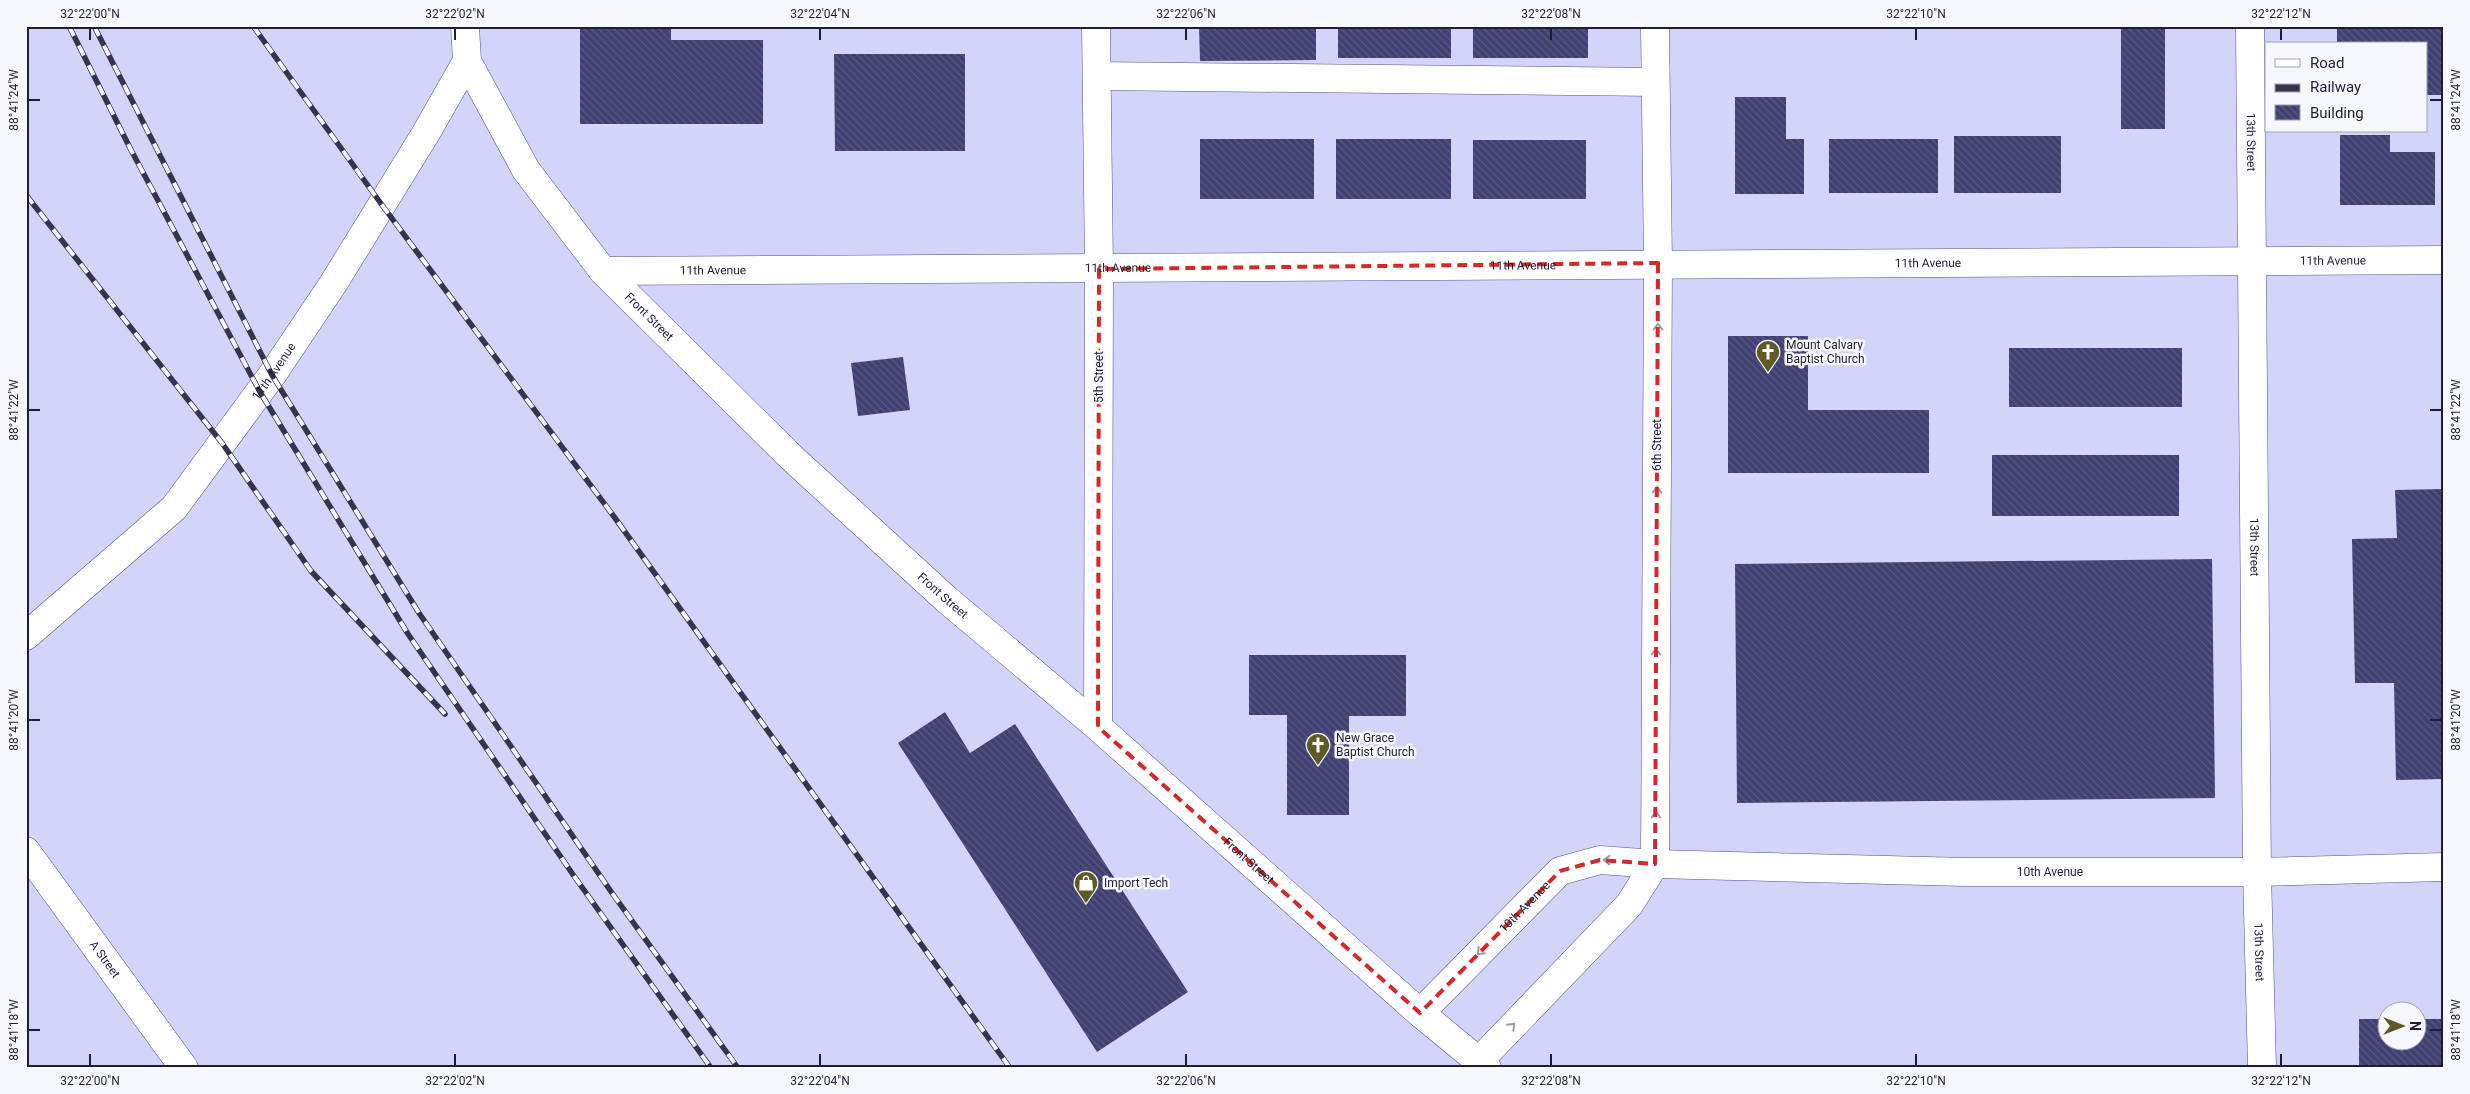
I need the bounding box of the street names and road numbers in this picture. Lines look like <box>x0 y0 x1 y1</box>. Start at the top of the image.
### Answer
street label: 13th Street <box>2244 113 2258 171</box>
street label: 11th Avenue <box>2300 253 2366 268</box>
street label: 11th Avenue <box>1895 256 1961 270</box>
street label: 11th Avenue <box>1490 258 1556 273</box>
street label: 11th Avenue <box>1085 261 1151 275</box>
street label: 11th Avenue <box>680 263 746 278</box>
street label: Front Street <box>622 290 676 344</box>
street label: 11th Avenue <box>249 340 299 403</box>
street label: 5th Street <box>1092 351 1106 403</box>
street label: 6th Street <box>1650 419 1664 471</box>
street label: 13th Street <box>2247 518 2262 576</box>
street label: Front Street <box>915 570 971 622</box>
street label: Front Street <box>1221 835 1277 887</box>
street label: 10th Avenue <box>2017 865 2083 879</box>
street label: 10th Avenue <box>1496 878 1553 935</box>
street label: 13th Street <box>2251 922 2267 982</box>
street label: A Street <box>87 938 123 981</box>

